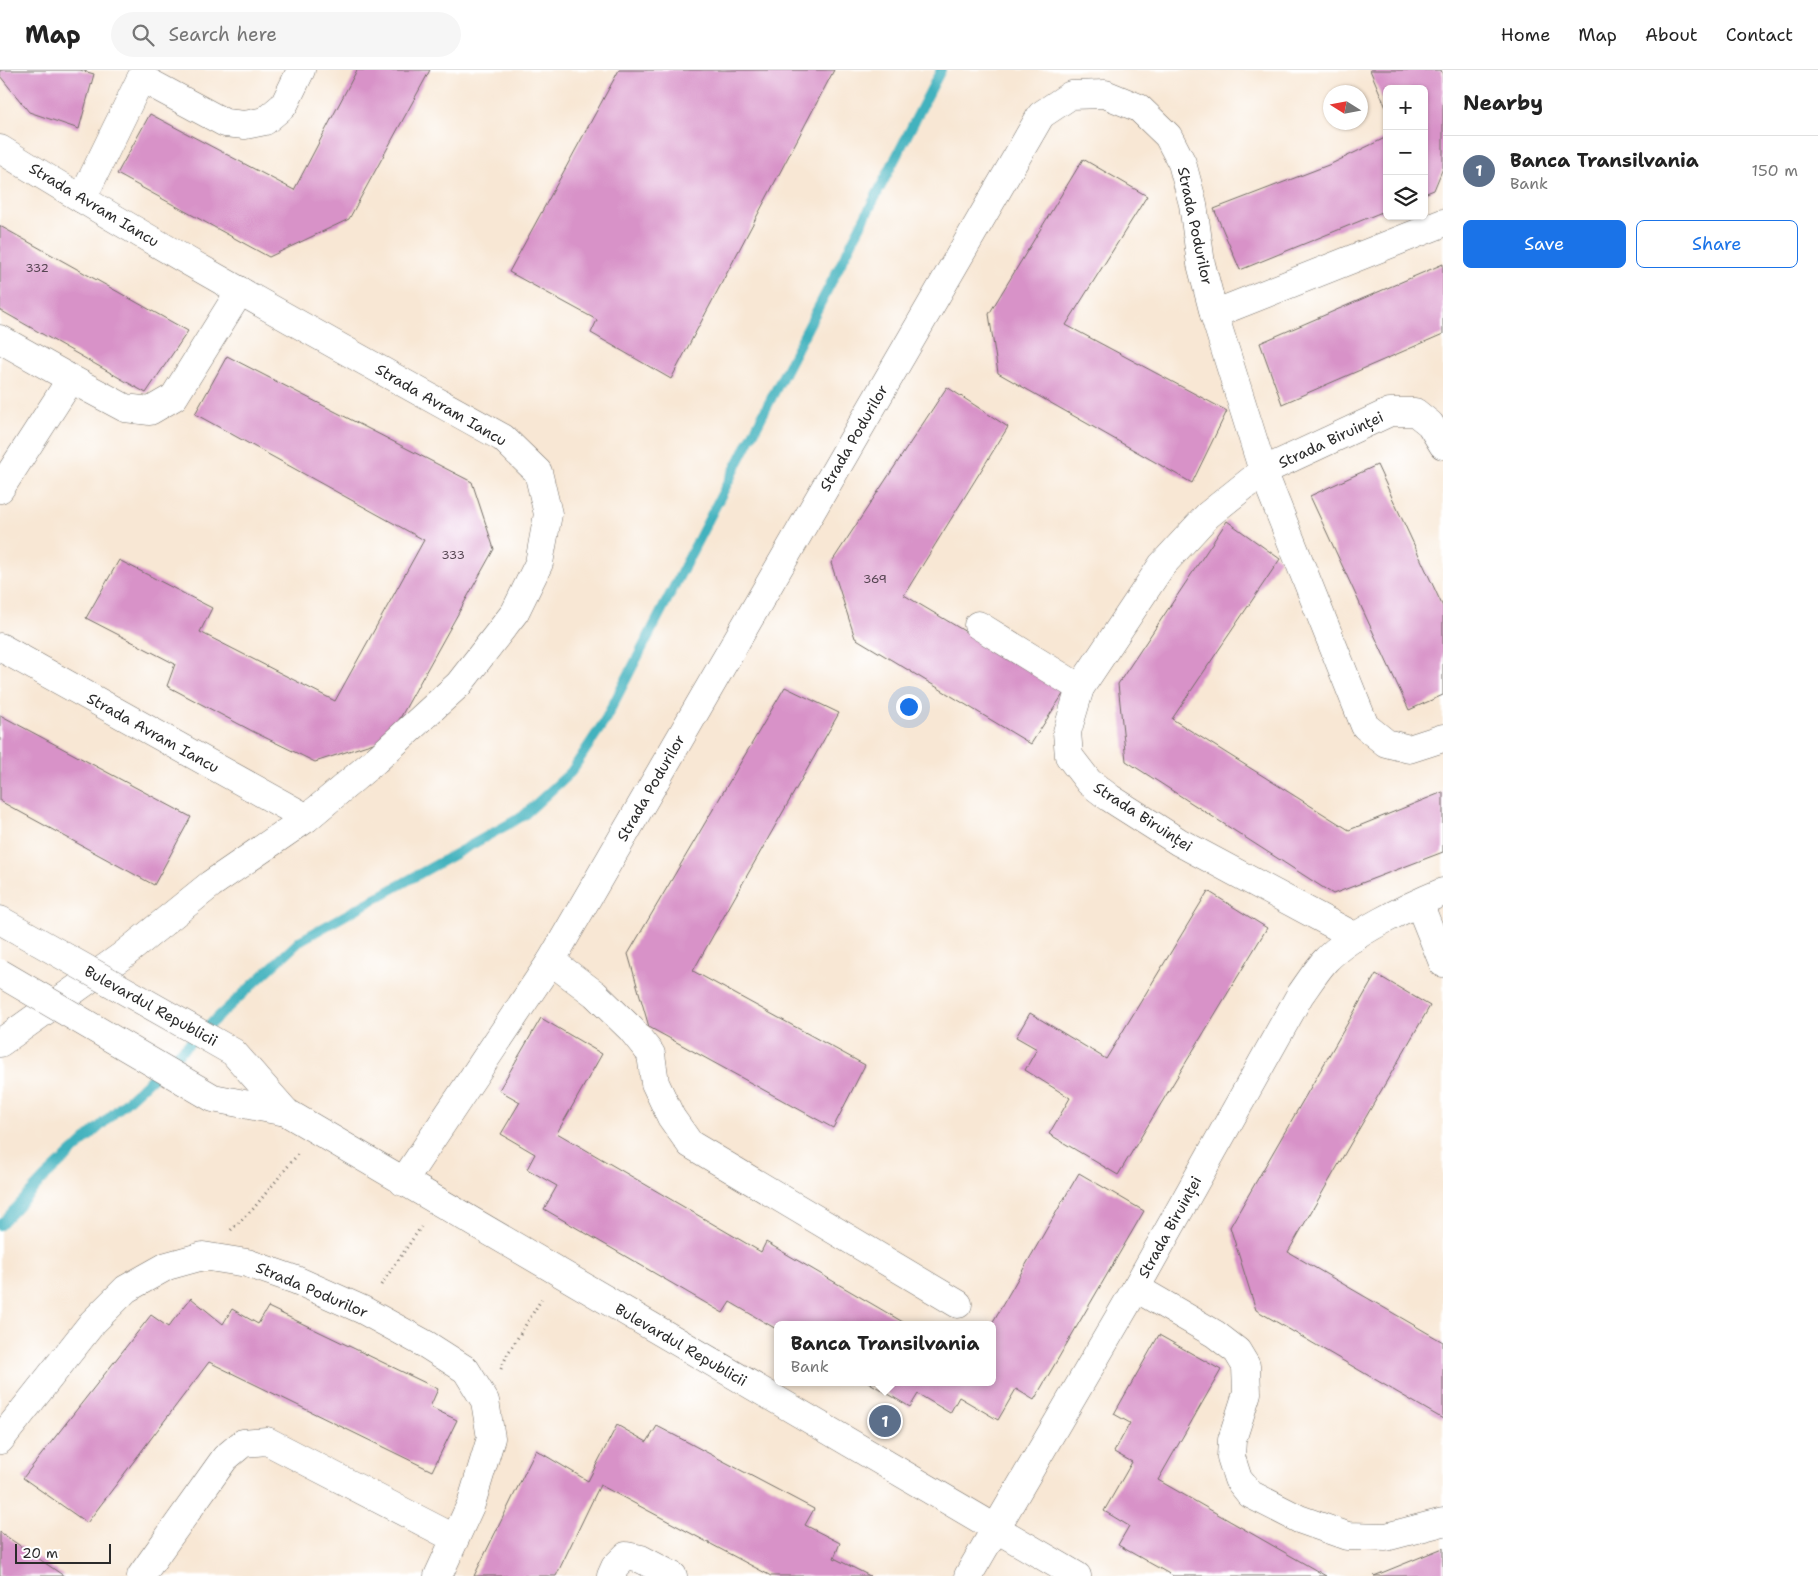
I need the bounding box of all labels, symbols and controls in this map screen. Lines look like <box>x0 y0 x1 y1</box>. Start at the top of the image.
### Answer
search box <box>111 12 461 57</box>
text: Map <box>25 19 81 51</box>
icon: search <box>129 21 157 49</box>
text: Search here <box>169 22 277 47</box>
text: Home <box>1501 23 1550 47</box>
text: Map <box>1578 23 1617 47</box>
text: About <box>1645 23 1698 47</box>
text: Contact <box>1726 23 1793 47</box>
north arrow <box>1323 85 1368 130</box>
map controls <box>1383 85 1428 220</box>
button: + <box>1383 85 1428 130</box>
text: Nearby <box>1463 89 1543 117</box>
button: − <box>1383 130 1428 175</box>
text: Banca Transilvania <box>1510 148 1699 173</box>
street label: Strada Avram Iancu <box>25 158 163 252</box>
text: 1 <box>1475 160 1483 181</box>
text: 150 m <box>1751 160 1798 181</box>
street label: Strada Podurilor <box>1173 165 1217 287</box>
text: Bank <box>1510 173 1548 194</box>
button: layers <box>1383 175 1428 220</box>
button: Save <box>1463 220 1626 268</box>
button: Share <box>1636 220 1798 268</box>
house number: 332 <box>25 260 49 276</box>
street label: Strada Avram Iancu <box>372 359 510 451</box>
street label: Strada Podurilor <box>815 381 893 495</box>
street label: Strada Biruinței <box>1275 407 1387 474</box>
house number: 333 <box>441 547 465 563</box>
house number: 369 <box>863 571 887 587</box>
street label: Strada Avram Iancu <box>83 688 223 778</box>
your location <box>896 694 922 720</box>
street label: Strada Podurilor <box>612 731 690 845</box>
street label: Strada Biruinței <box>1089 778 1196 857</box>
street label: Bulevardul Republicii <box>81 961 221 1051</box>
street label: Strada Biruinței <box>1134 1172 1207 1282</box>
street label: Strada Podurilor <box>253 1257 371 1323</box>
street label: Bulevardul Republicii <box>611 1299 751 1391</box>
popup <box>774 1321 996 1386</box>
text: Banca Transilvania <box>791 1331 979 1356</box>
text: Bank <box>791 1356 829 1377</box>
pin: 1 <box>869 1402 901 1440</box>
scale bar <box>15 1541 111 1564</box>
text: 20 m <box>22 1544 58 1562</box>

